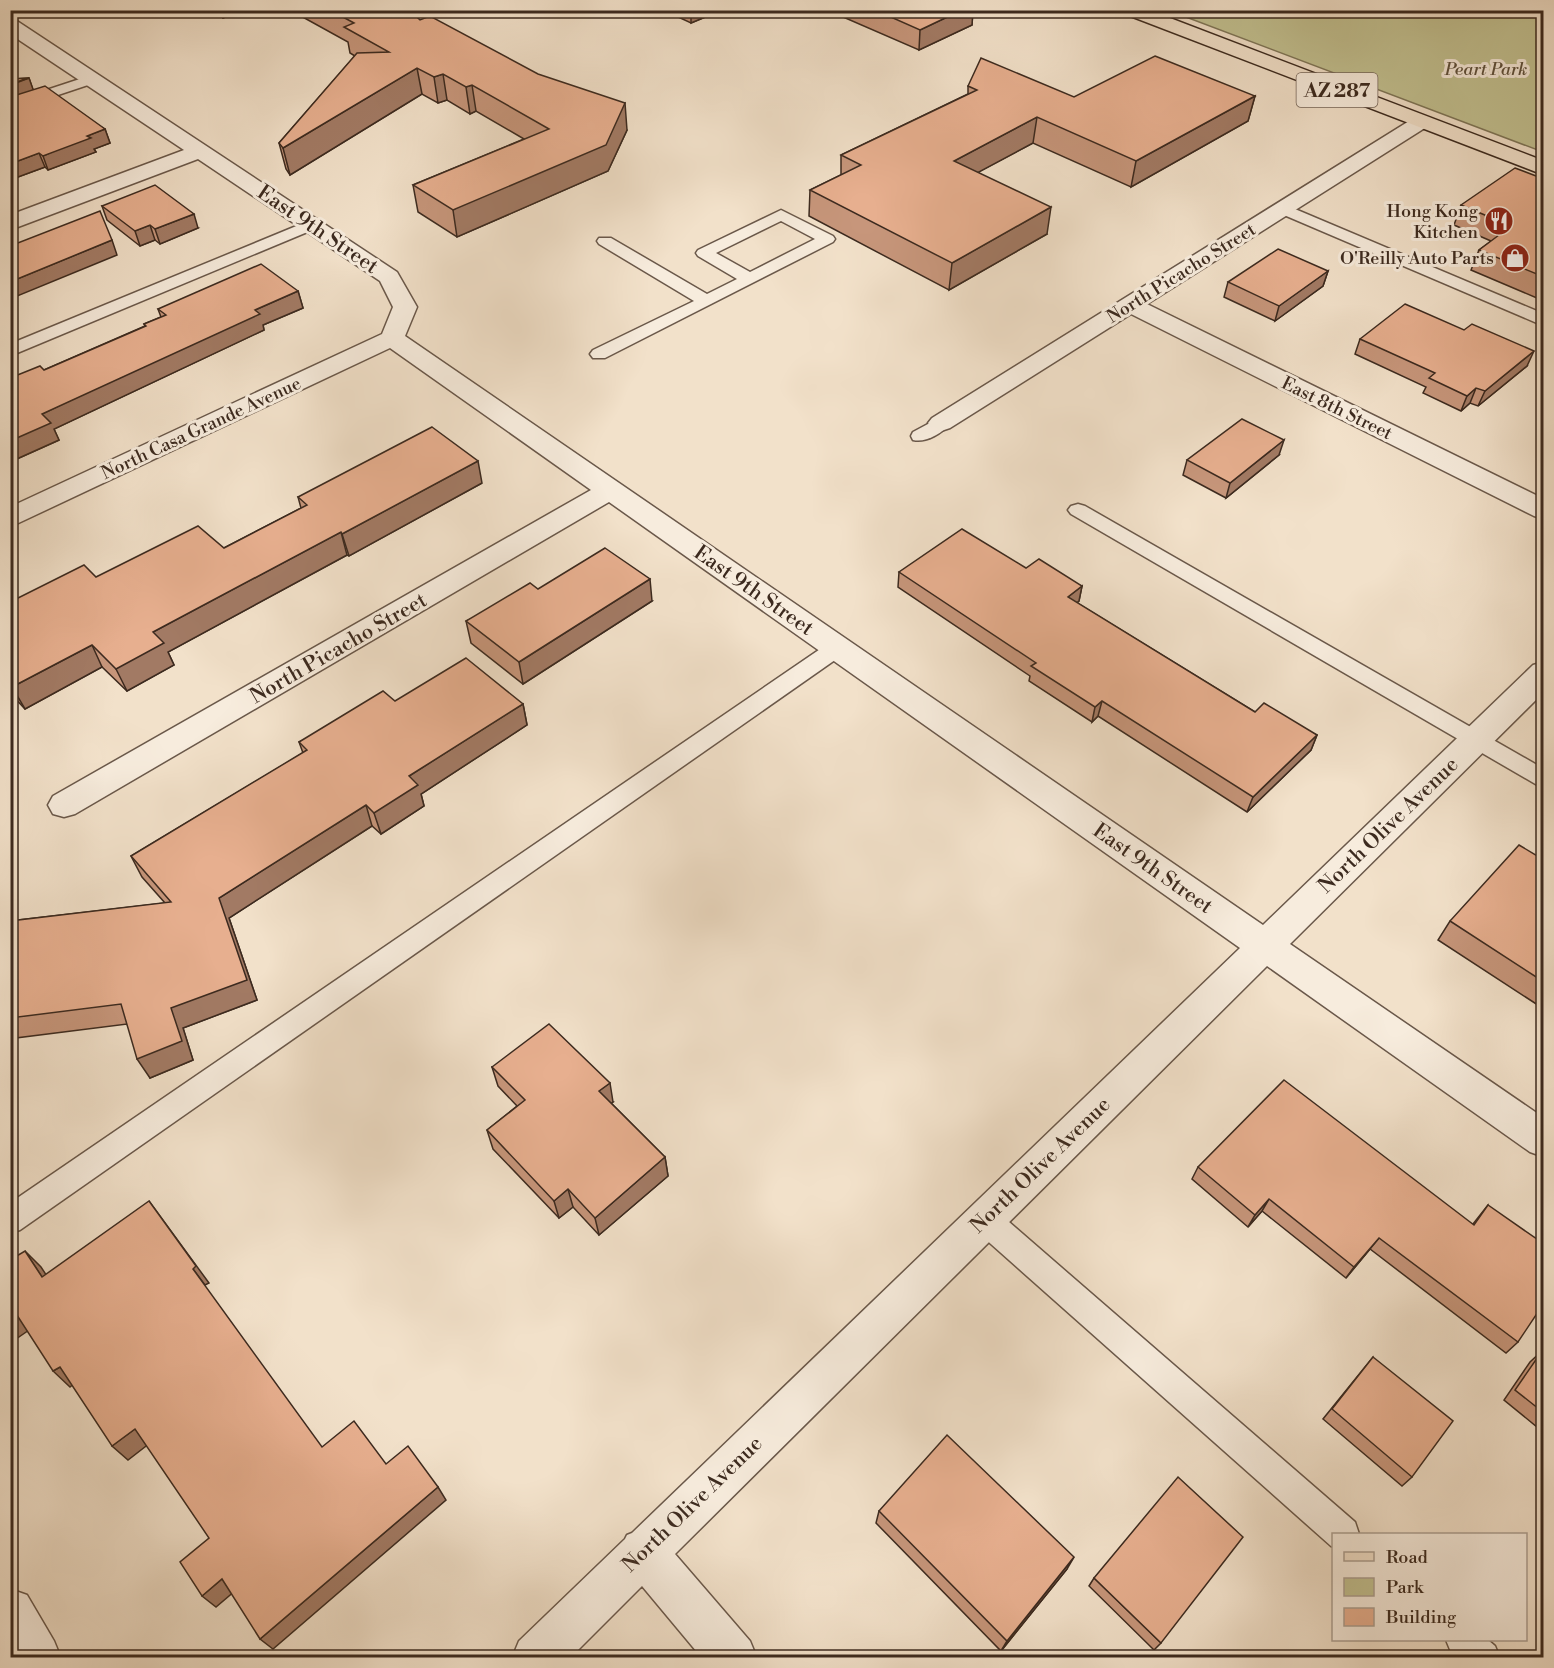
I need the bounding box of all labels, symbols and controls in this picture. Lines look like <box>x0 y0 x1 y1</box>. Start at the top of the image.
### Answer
park label: Peart Park <box>1444 58 1527 81</box>
road number: AZ 287 <box>1296 73 1378 107</box>
street label: East 9th Street <box>252 180 383 280</box>
place label: Hong Kong Kitchen <box>1387 200 1479 244</box>
restaurant icon: Hong Kong Kitchen <box>1483 205 1515 237</box>
street label: North Picacho Street <box>1102 218 1261 329</box>
shop icon: O'Reilly Auto Parts <box>1499 242 1531 274</box>
place label: O'Reilly Auto Parts <box>1340 247 1494 270</box>
street label: North Casa Grande Avenue <box>98 372 305 485</box>
street label: East 8th Street <box>1278 372 1397 445</box>
street label: East 9th Street <box>688 540 819 642</box>
street label: North Picacho Street <box>245 587 432 710</box>
street label: North Olive Avenue <box>1313 752 1464 899</box>
street label: East 9th Street <box>1087 818 1218 920</box>
street label: North Olive Avenue <box>965 1092 1116 1239</box>
street label: North Olive Avenue <box>617 1431 768 1578</box>
legend <box>1332 1533 1527 1641</box>
text: Road <box>1386 1546 1429 1569</box>
text: Park <box>1386 1576 1425 1599</box>
text: Building <box>1385 1606 1457 1629</box>

